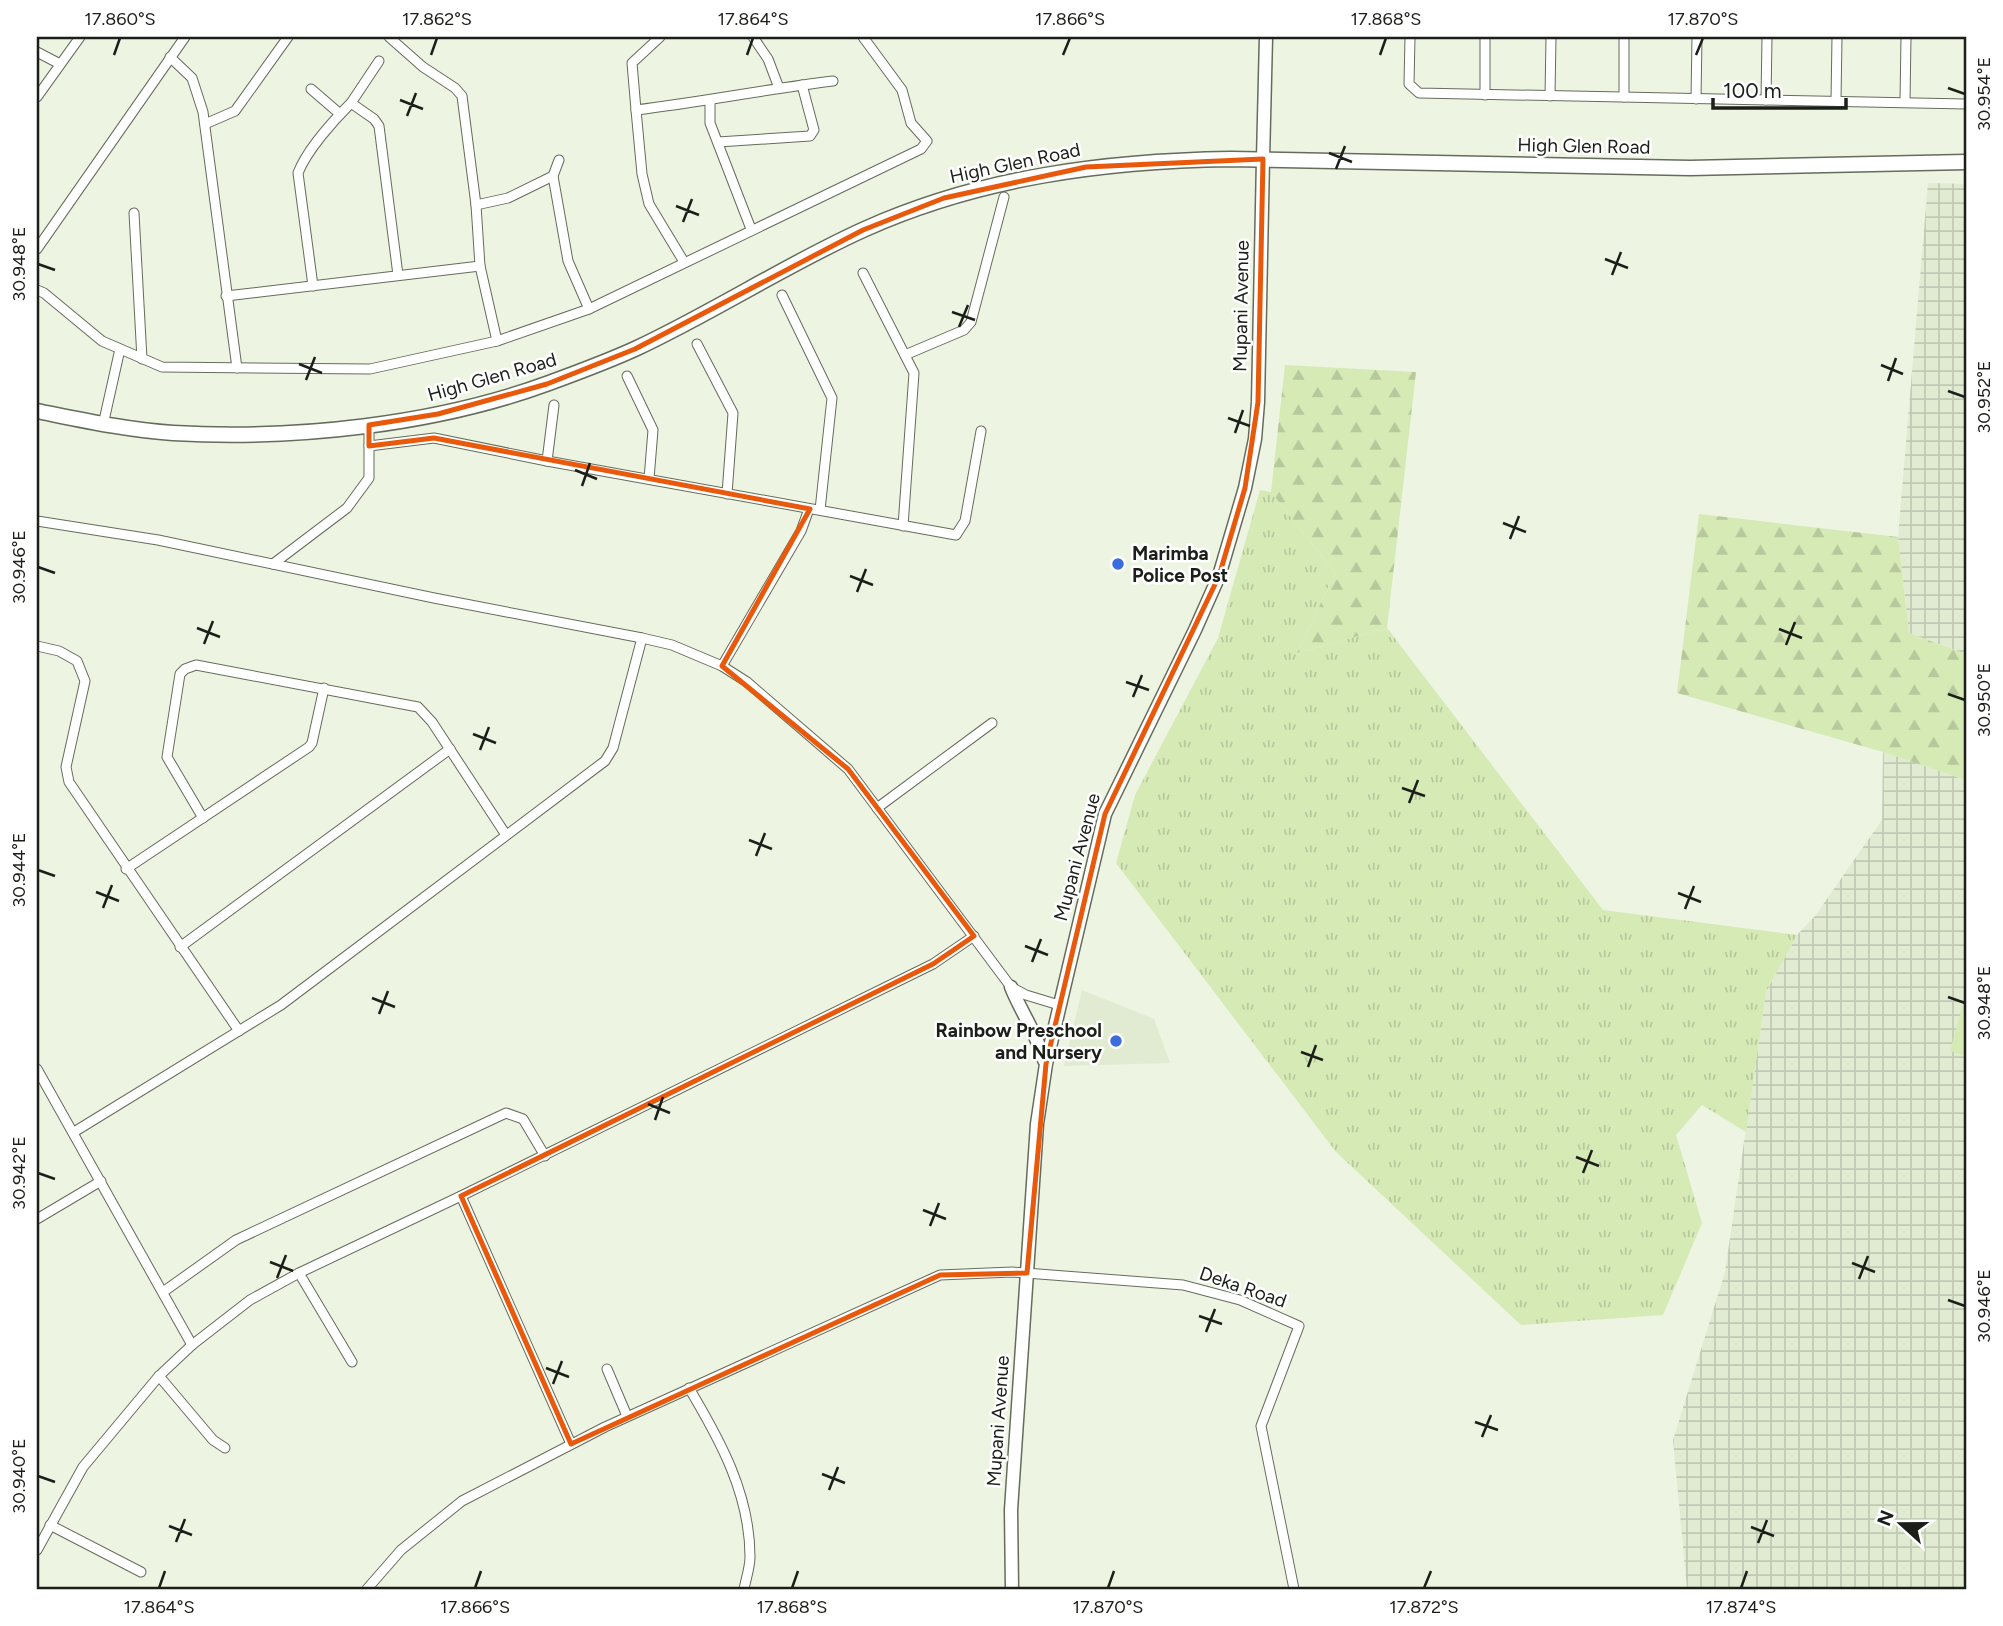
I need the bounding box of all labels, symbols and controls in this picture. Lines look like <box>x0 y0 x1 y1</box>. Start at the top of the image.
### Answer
text: 17.860°S <box>84 8 156 30</box>
text: 17.862°S <box>402 8 472 30</box>
text: 17.864°S <box>718 8 788 30</box>
text: 17.866°S <box>1035 8 1105 30</box>
text: 17.868°S <box>1351 8 1421 30</box>
text: 17.870°S <box>1668 8 1738 30</box>
text: 30.954°E <box>1973 57 1995 131</box>
scale bar <box>1713 66 1846 110</box>
text: 100 m <box>1723 78 1782 103</box>
street label: High Glen Road <box>1517 133 1651 159</box>
street label: High Glen Road <box>947 138 1083 188</box>
text: 30.948°E <box>8 227 30 301</box>
street label: Mupani Avenue <box>1228 240 1254 372</box>
street label: High Glen Road <box>425 348 559 406</box>
text: 30.952°E <box>1973 361 1995 433</box>
text: 30.946°E <box>8 530 30 604</box>
place label: Marimba Police Post <box>1132 542 1229 587</box>
marker: Marimba Police Post <box>1110 556 1126 572</box>
text: 30.950°E <box>1973 663 1995 737</box>
street label: Mupani Avenue <box>1049 790 1105 924</box>
text: 30.944°E <box>8 833 30 907</box>
text: 30.948°E <box>1973 966 1995 1040</box>
place label: Rainbow Preschool and Nursery <box>936 1019 1102 1064</box>
marker: Rainbow Preschool and Nursery <box>1108 1033 1124 1049</box>
text: 30.942°E <box>8 1136 30 1210</box>
street label: Deka Road <box>1196 1261 1290 1313</box>
text: 30.946°E <box>1973 1269 1995 1343</box>
street label: Mupani Avenue <box>982 1355 1014 1487</box>
text: 30.940°E <box>8 1438 30 1514</box>
north arrow <box>1867 1490 1937 1560</box>
text: N <box>1872 1507 1899 1529</box>
text: 17.864°S <box>124 1596 194 1618</box>
text: 17.866°S <box>440 1596 510 1618</box>
text: 17.868°S <box>757 1596 827 1618</box>
text: 17.870°S <box>1073 1596 1143 1618</box>
text: 17.872°S <box>1389 1596 1459 1618</box>
text: 17.874°S <box>1706 1596 1776 1618</box>

